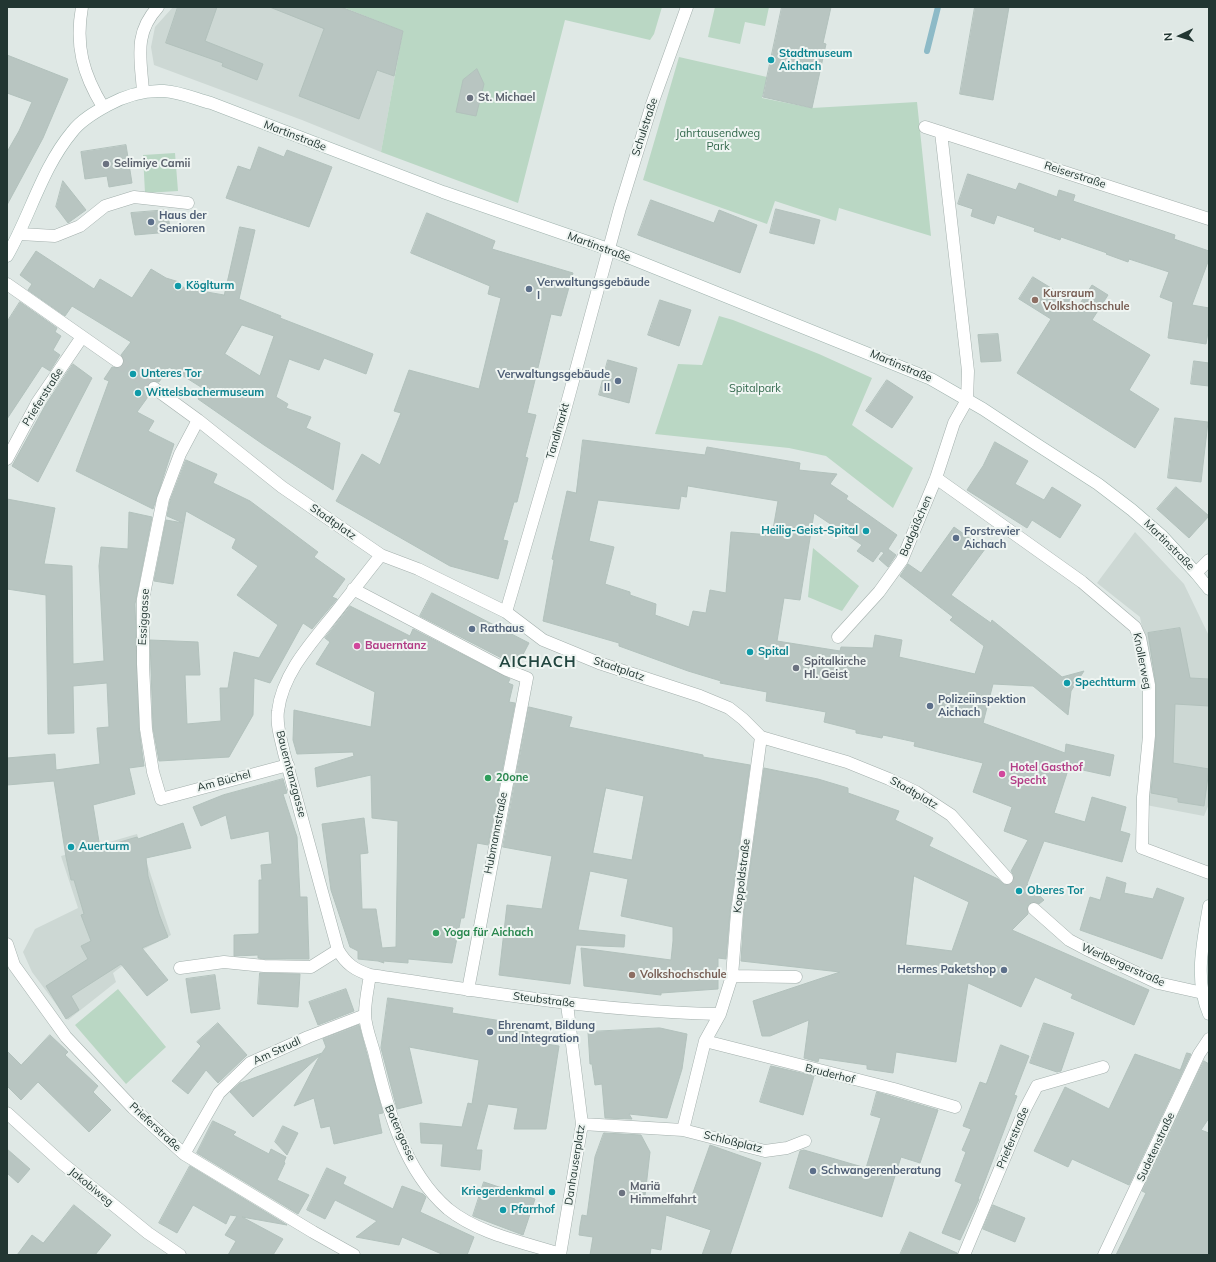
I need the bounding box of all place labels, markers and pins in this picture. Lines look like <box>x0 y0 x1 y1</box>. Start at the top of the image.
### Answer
place label: Stadtmuseum Aichach <box>779 47 852 73</box>
marker: Stadtmuseum Aichach <box>766 55 776 65</box>
place label: St. Michael <box>478 91 535 105</box>
marker: St. Michael <box>465 93 475 103</box>
place label: Selimiye Camii <box>114 157 190 171</box>
marker: Selimiye Camii <box>101 159 111 169</box>
place label: Haus der Senioren <box>159 209 207 235</box>
marker: Haus der Senioren <box>146 217 156 227</box>
place label: Verwaltungsgebäude I <box>537 276 650 302</box>
place label: Köglturm <box>186 279 234 293</box>
marker: Köglturm <box>173 281 183 291</box>
marker: Verwaltungsgebäude I <box>524 284 534 294</box>
place label: Kursraum Volkshochschule <box>1043 287 1130 313</box>
marker: Kursraum Volkshochschule <box>1030 295 1040 305</box>
place label: Unteres Tor <box>141 367 201 381</box>
place label: Verwaltungsgebäude II <box>497 368 610 394</box>
marker: Unteres Tor <box>128 369 138 379</box>
marker: Verwaltungsgebäude II <box>613 376 623 386</box>
place label: Wittelsbachermuseum <box>146 386 264 400</box>
marker: Wittelsbachermuseum <box>133 388 143 398</box>
place label: Heilig-Geist-Spital <box>761 524 858 538</box>
place label: Forstrevier Aichach <box>964 525 1020 551</box>
marker: Heilig-Geist-Spital <box>861 526 871 536</box>
marker: Forstrevier Aichach <box>951 533 961 543</box>
place label: Rathaus <box>480 622 524 636</box>
marker: Rathaus <box>467 624 477 634</box>
place label: Bauerntanz <box>365 639 426 653</box>
marker: Bauerntanz <box>352 641 362 651</box>
place label: Spital <box>758 645 789 659</box>
marker: Spital <box>745 647 755 657</box>
place label: Spitalkirche Hl. Geist <box>804 655 866 681</box>
marker: Spitalkirche Hl. Geist <box>791 663 801 673</box>
place label: Spechtturm <box>1075 676 1136 690</box>
marker: Spechtturm <box>1062 678 1072 688</box>
place label: Polizeiinspektion Aichach <box>938 693 1026 719</box>
marker: Polizeiinspektion Aichach <box>925 701 935 711</box>
place label: Hotel Gasthof Specht <box>1010 761 1083 787</box>
marker: Hotel Gasthof Specht <box>997 769 1007 779</box>
place label: 20one <box>496 771 528 785</box>
marker: 20one <box>483 773 493 783</box>
place label: Auerturm <box>79 840 129 854</box>
marker: Auerturm <box>66 842 76 852</box>
place label: Oberes Tor <box>1027 884 1084 898</box>
marker: Oberes Tor <box>1014 886 1024 896</box>
place label: Yoga für Aichach <box>444 926 533 940</box>
marker: Yoga für Aichach <box>431 928 441 938</box>
place label: Hermes Paketshop <box>897 963 996 977</box>
marker: Hermes Paketshop <box>999 965 1009 975</box>
place label: Volkshochschule <box>640 968 727 982</box>
marker: Volkshochschule <box>627 970 637 980</box>
place label: Ehrenamt, Bildung und Integration <box>498 1019 595 1045</box>
marker: Ehrenamt, Bildung und Integration <box>485 1027 495 1037</box>
place label: Schwangerenberatung <box>821 1164 941 1178</box>
marker: Schwangerenberatung <box>808 1166 818 1176</box>
place label: Mariä Himmelfahrt <box>630 1180 696 1206</box>
place label: Kriegerdenkmal <box>461 1185 544 1199</box>
marker: Kriegerdenkmal <box>547 1187 557 1197</box>
marker: Mariä Himmelfahrt <box>617 1188 627 1198</box>
place label: Pfarrhof <box>511 1203 555 1217</box>
marker: Pfarrhof <box>498 1205 508 1215</box>

